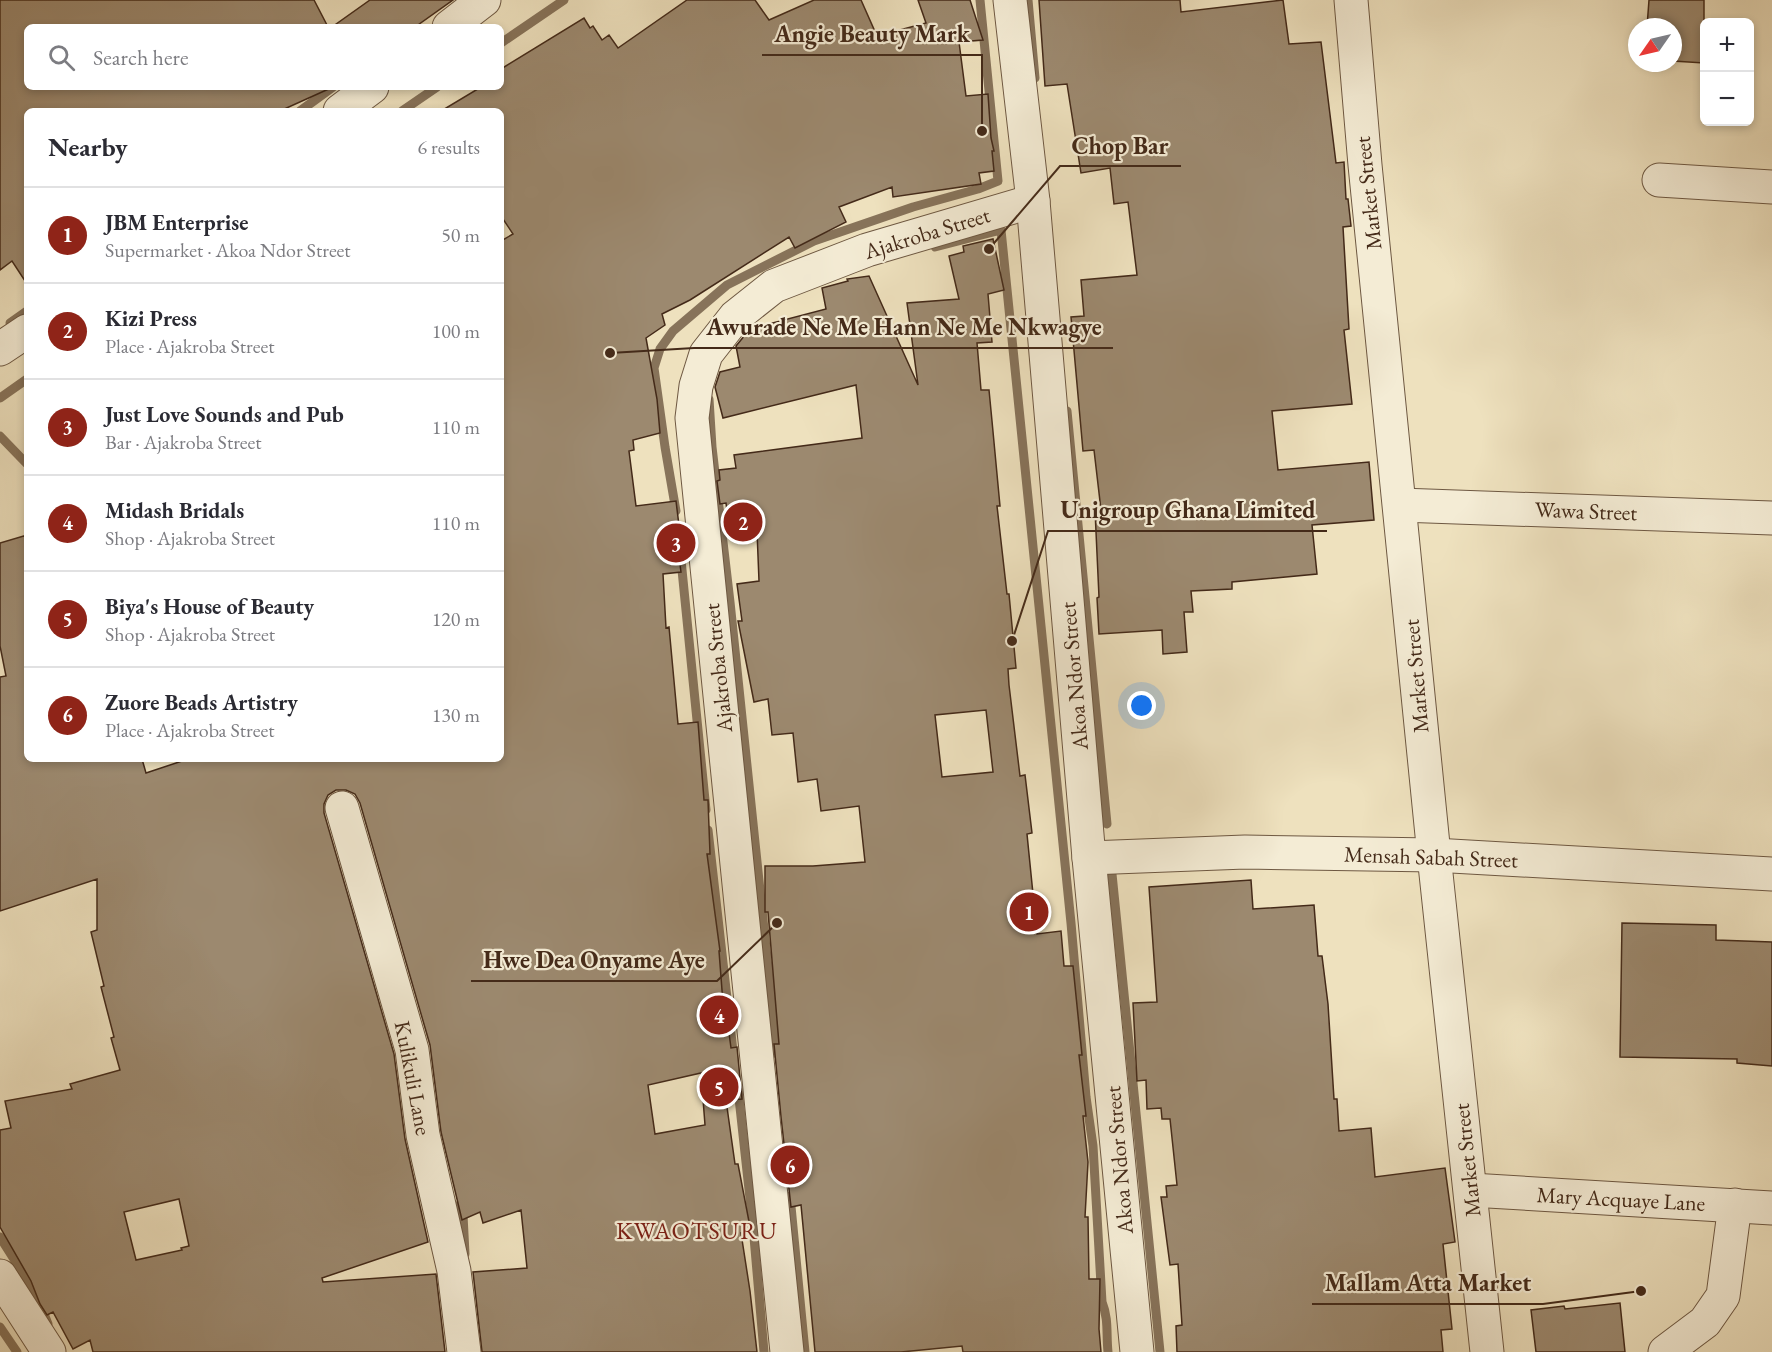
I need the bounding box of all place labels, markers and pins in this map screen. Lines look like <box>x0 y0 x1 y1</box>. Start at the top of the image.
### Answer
callout: Angie Beauty Mark <box>762 13 982 55</box>
callout: Chop Bar <box>1060 124 1181 166</box>
callout: Awurade Ne Me Hann Ne Me Nkwagye <box>694 306 1113 348</box>
callout: Unigroup Ghana Limited <box>1048 489 1327 531</box>
pin: 2 <box>724 500 762 544</box>
pin: 3 <box>656 520 696 566</box>
pin: 1 <box>1010 890 1048 934</box>
callout: Hwe Dea Onyame Aye <box>471 939 717 981</box>
pin: 4 <box>700 992 738 1038</box>
pin: 5 <box>700 1064 738 1110</box>
pin: 6 <box>770 1142 810 1188</box>
callout: Mallam Atta Market <box>1312 1262 1543 1304</box>

